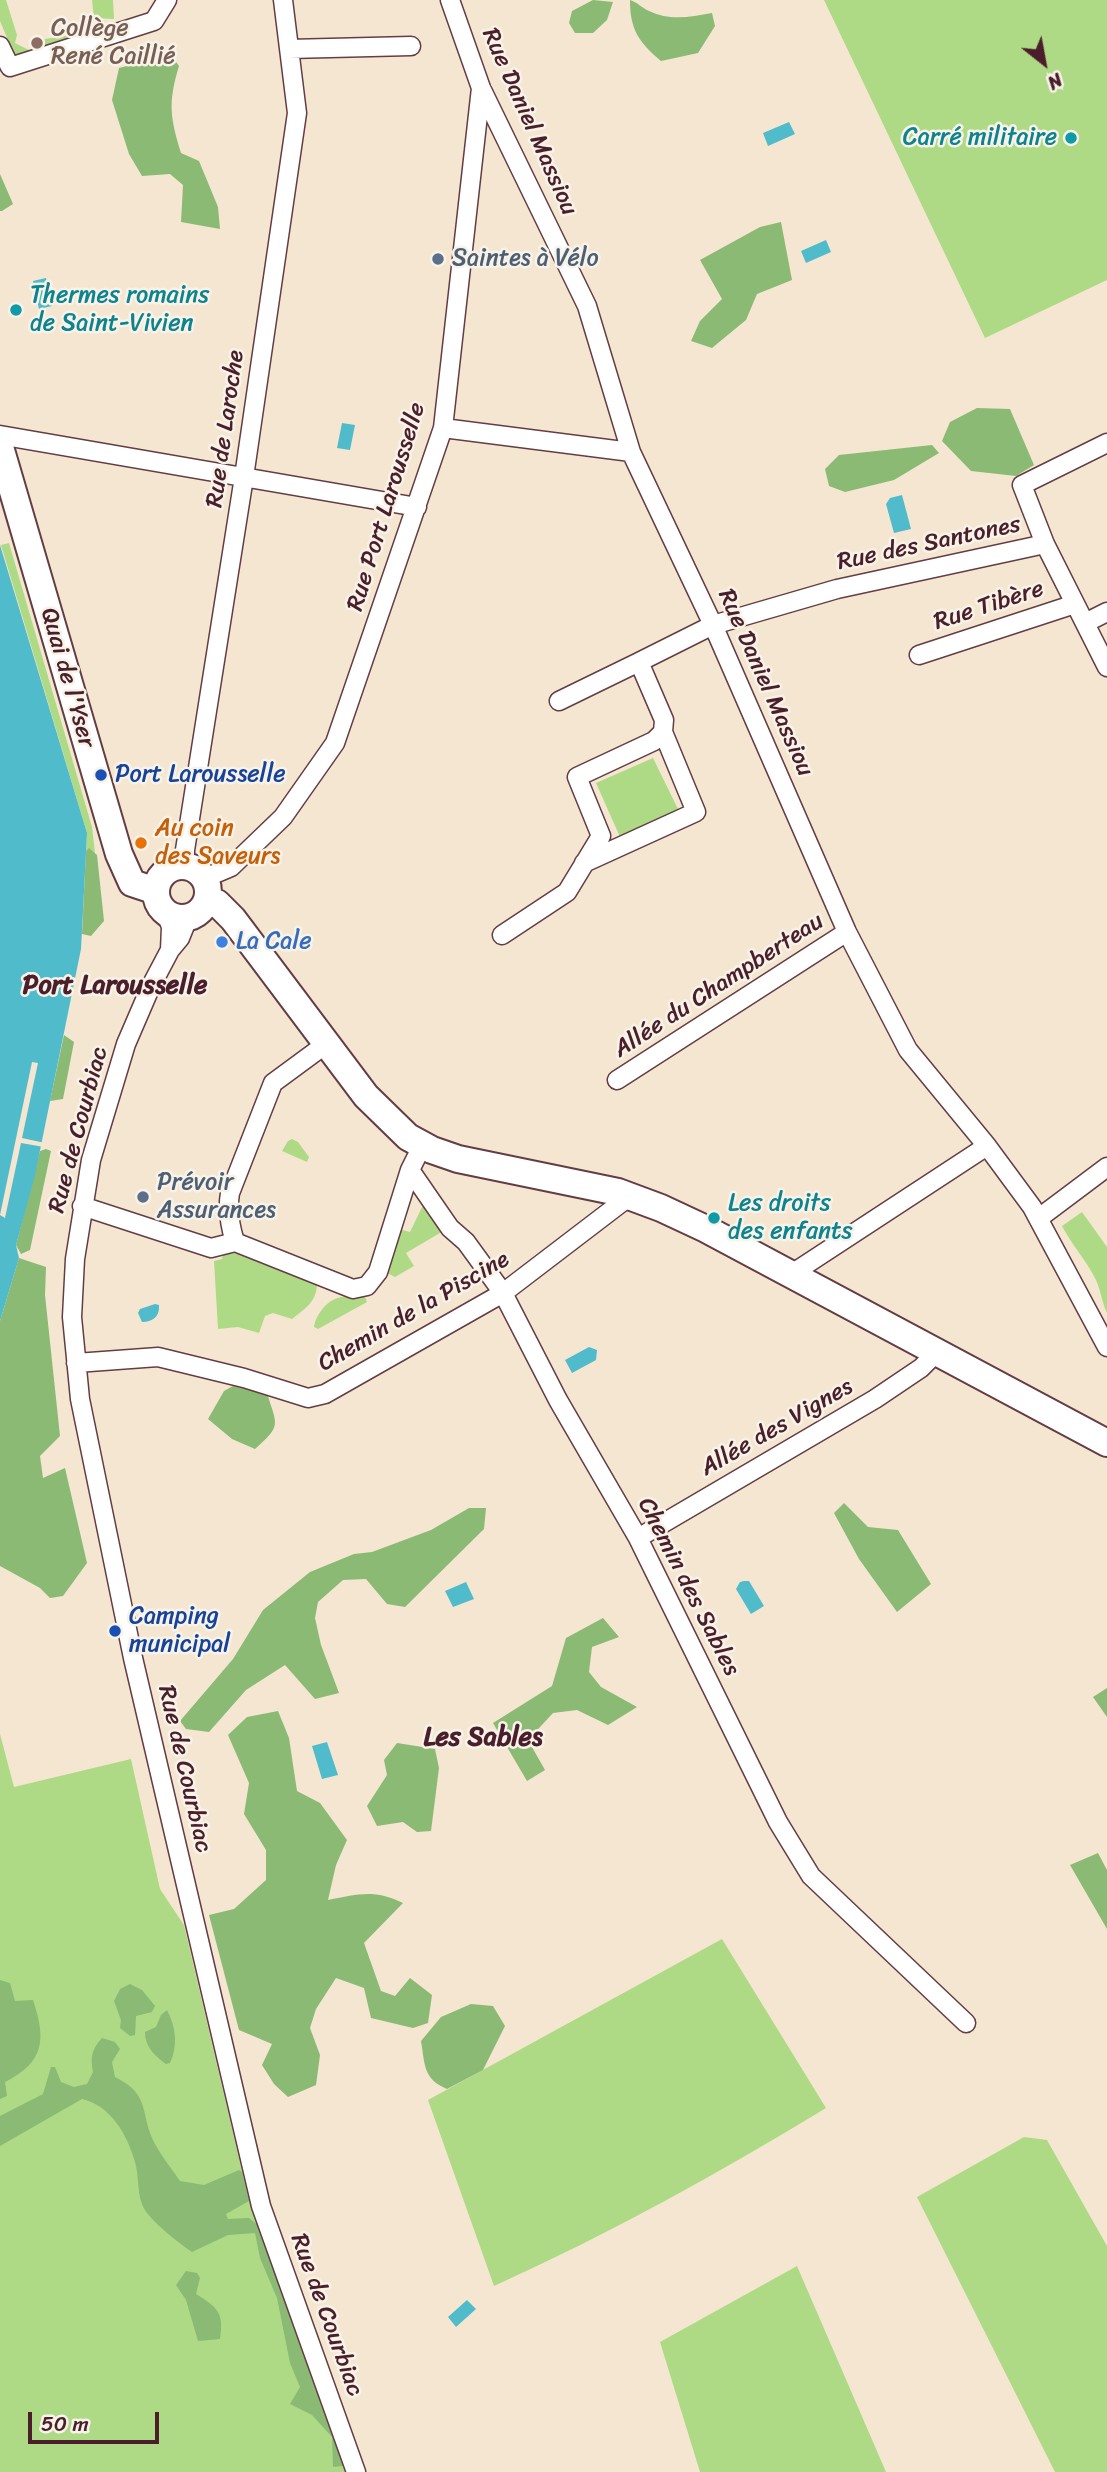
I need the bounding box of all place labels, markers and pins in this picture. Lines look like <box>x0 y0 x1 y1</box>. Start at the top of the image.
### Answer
place label: Collège René Caillié <box>51 15 176 71</box>
marker: Collège René Caillié <box>29 35 45 51</box>
place label: Carré militaire <box>903 124 1057 152</box>
marker: Carré militaire <box>1063 130 1079 146</box>
place label: Saintes à Vélo <box>452 245 599 273</box>
marker: Saintes à Vélo <box>430 251 446 267</box>
place label: Thermes romains de Saint-Vivien <box>30 282 209 338</box>
marker: Thermes romains de Saint-Vivien <box>8 302 24 318</box>
place label: Port Larousselle <box>115 761 286 789</box>
marker: Port Larousselle <box>93 767 109 783</box>
place label: Au coin des Saveurs <box>155 815 280 871</box>
marker: Au coin des Saveurs <box>133 835 149 851</box>
place label: La Cale <box>236 928 312 956</box>
marker: La Cale <box>214 934 230 950</box>
place label: Prévoir Assurances <box>157 1169 276 1225</box>
marker: Prévoir Assurances <box>135 1189 151 1205</box>
place label: Les droits des enfants <box>728 1190 853 1246</box>
marker: Les droits des enfants <box>706 1210 722 1226</box>
place label: Camping municipal <box>129 1603 230 1659</box>
marker: Camping municipal <box>107 1623 123 1639</box>

